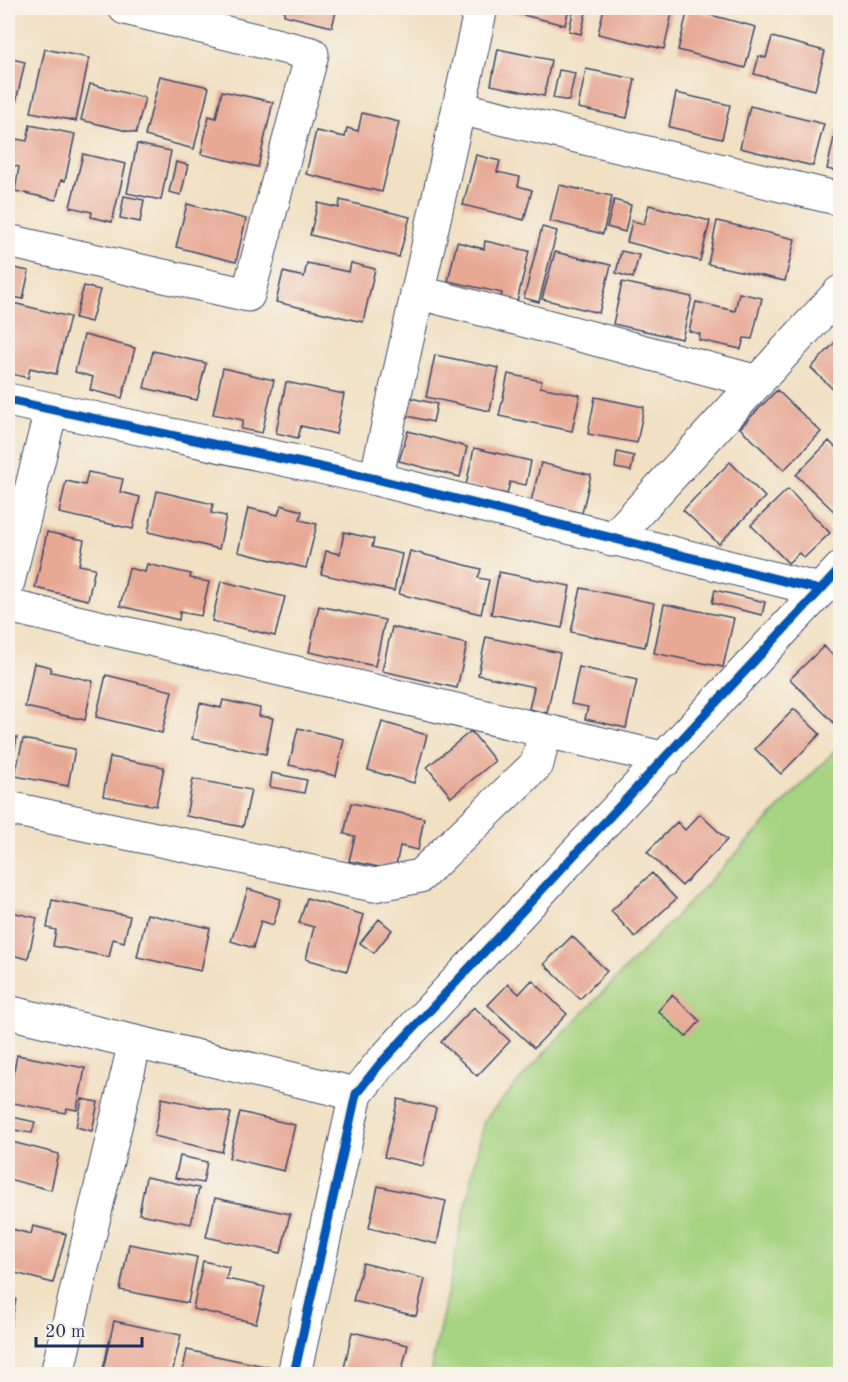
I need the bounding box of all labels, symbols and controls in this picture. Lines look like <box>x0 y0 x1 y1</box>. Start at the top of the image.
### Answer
scale bar <box>36 1310 142 1348</box>
text: 20 m <box>45 1323 85 1341</box>

